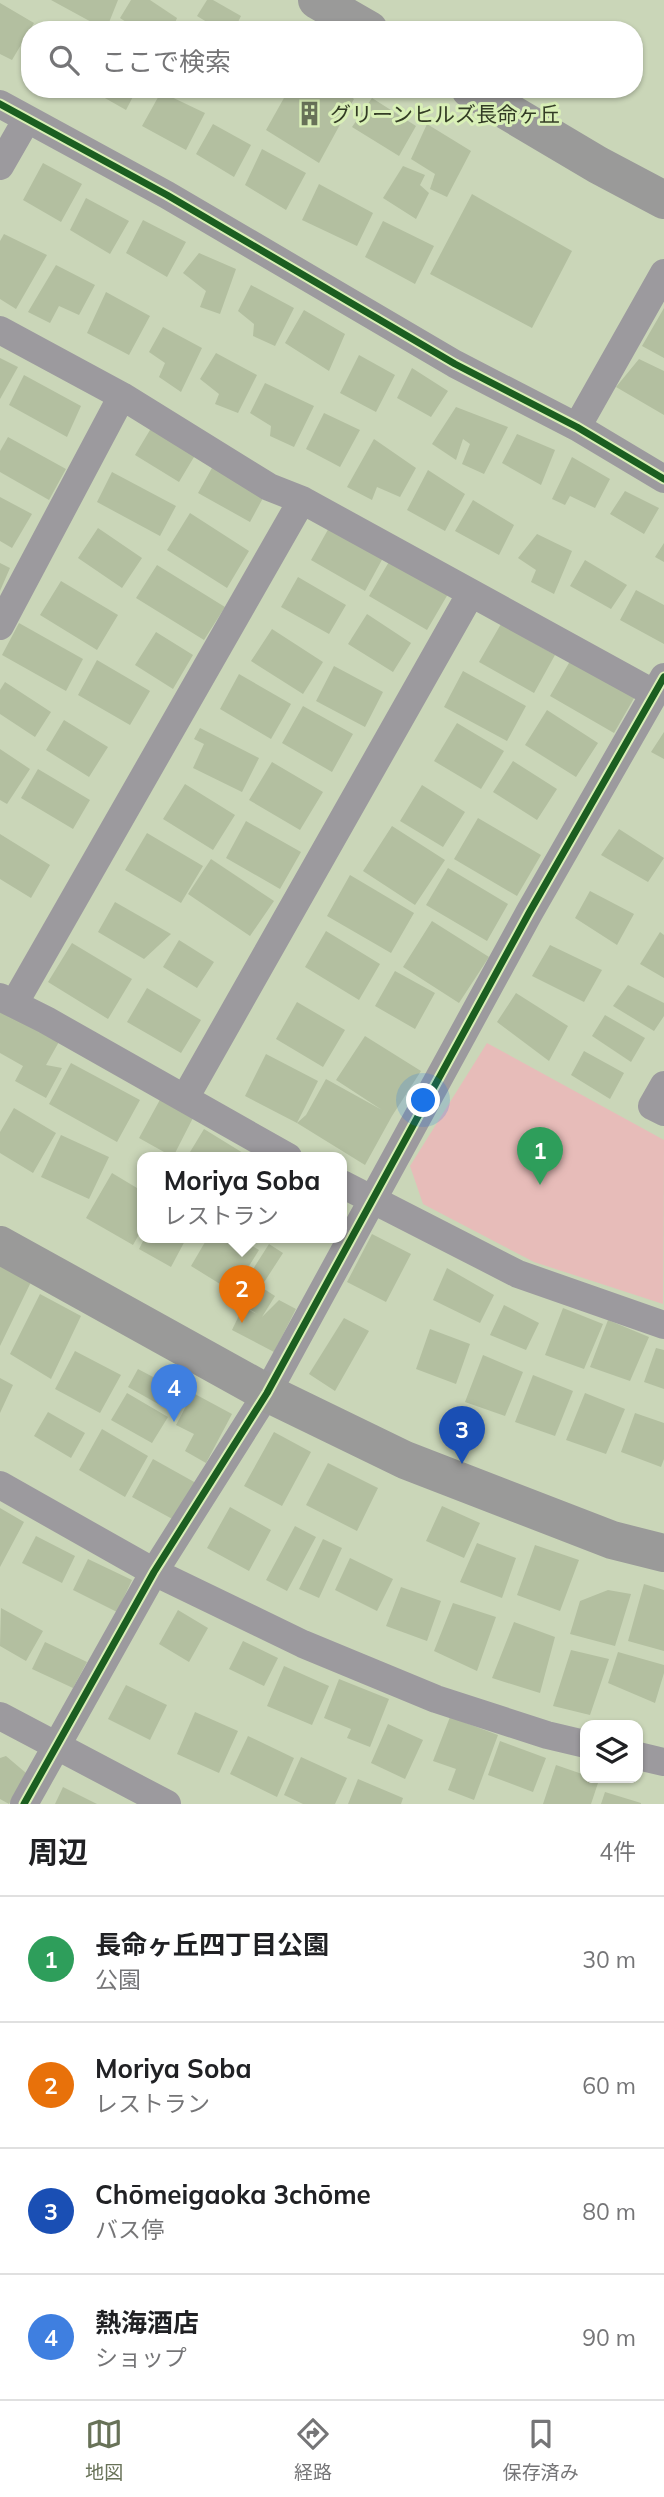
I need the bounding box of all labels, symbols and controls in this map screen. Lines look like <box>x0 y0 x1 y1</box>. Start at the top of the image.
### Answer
search box <box>21 21 643 98</box>
icon: search <box>45 41 83 79</box>
text: ここで検索 <box>101 45 231 78</box>
building icon: グリーンヒルズ長命ヶ丘 <box>296 100 324 128</box>
place label: グリーンヒルズ長命ヶ丘 <box>330 101 560 127</box>
your location <box>406 1083 440 1117</box>
pin: 1 <box>517 1127 563 1185</box>
popup <box>137 1152 347 1243</box>
text: Moriya Soba <box>164 1164 320 1197</box>
text: レストラン <box>164 1201 279 1230</box>
pin: 2 <box>219 1265 265 1323</box>
pin: 4 <box>151 1364 197 1422</box>
pin: 3 <box>439 1406 485 1464</box>
map controls <box>580 1720 643 1783</box>
button: layers <box>580 1720 643 1783</box>
text: 周辺 <box>28 1833 88 1871</box>
text: 4件 <box>599 1837 636 1866</box>
text: 長命ヶ丘四丁目公園 <box>95 1928 329 1961</box>
text: 1 <box>44 1945 58 1974</box>
text: 30 m <box>582 1945 636 1974</box>
text: 公園 <box>95 1965 141 1994</box>
text: Moriya Soba <box>95 2052 252 2085</box>
text: 2 <box>44 2071 58 2100</box>
text: 60 m <box>582 2071 636 2100</box>
text: レストラン <box>95 2089 210 2118</box>
text: Chōmeigaoka 3chōme <box>95 2178 371 2211</box>
text: 3 <box>44 2197 58 2226</box>
text: 80 m <box>582 2197 636 2226</box>
text: バス停 <box>95 2215 164 2244</box>
text: 熱海酒店 <box>95 2306 199 2339</box>
text: 4 <box>44 2323 58 2352</box>
text: 90 m <box>582 2323 636 2352</box>
text: ショップ <box>95 2343 187 2372</box>
tab: 地図 <box>85 2415 123 2484</box>
tab: 経路 <box>294 2415 332 2484</box>
tab: 保存済み <box>503 2415 579 2484</box>

